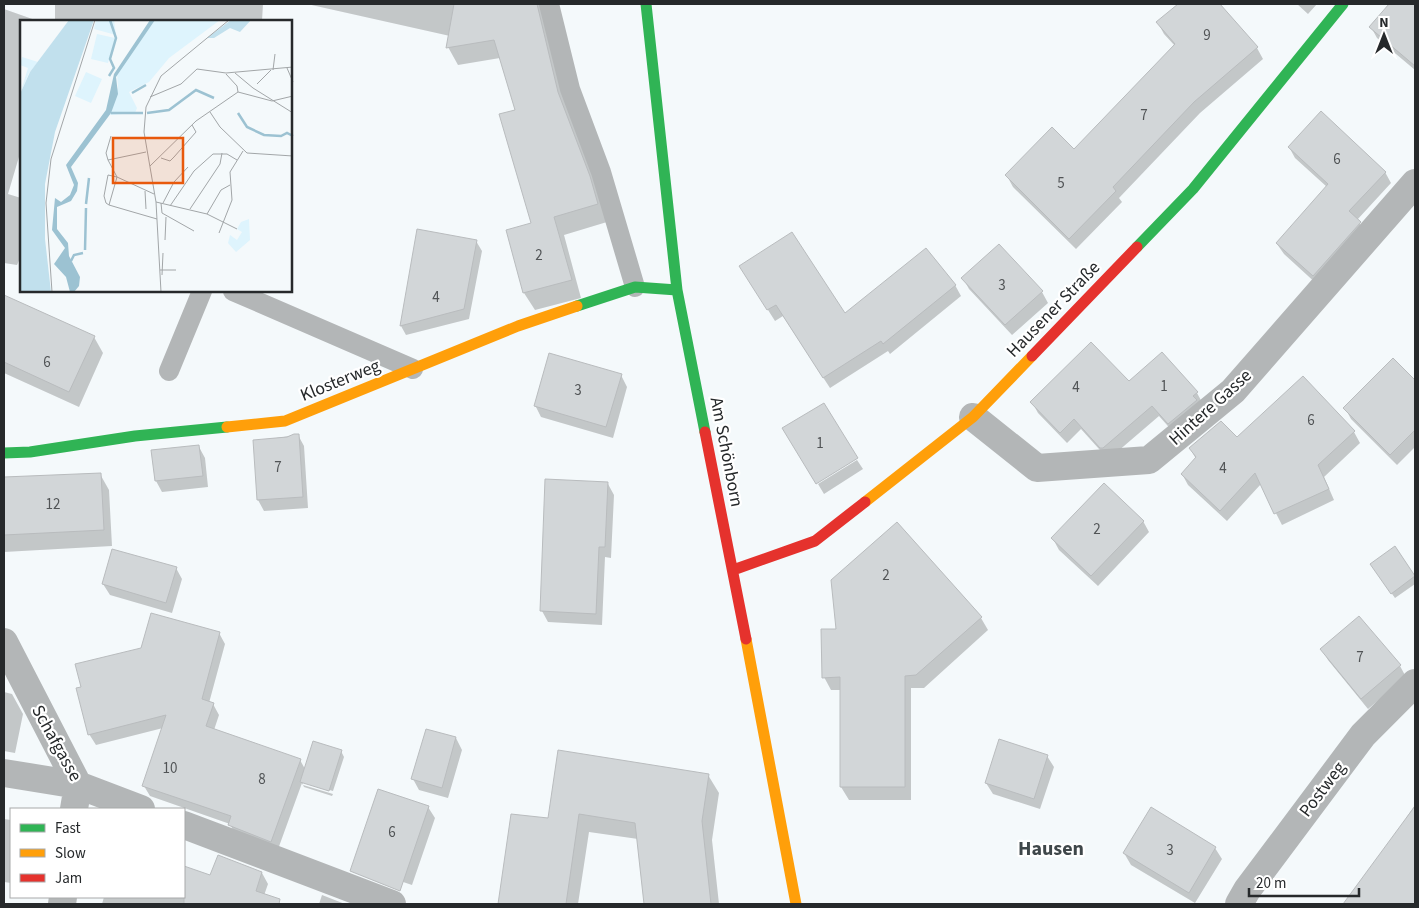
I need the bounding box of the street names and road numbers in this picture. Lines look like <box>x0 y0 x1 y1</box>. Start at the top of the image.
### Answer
street label: Hausener Straße <box>1001 256 1106 363</box>
street label: Klosterweg <box>297 353 384 408</box>
street label: Hintere Gasse <box>1163 363 1257 451</box>
street label: Am Schönborn <box>704 395 749 509</box>
street label: Schafgasse <box>25 701 88 786</box>
street label: Postweg <box>1293 756 1351 822</box>

